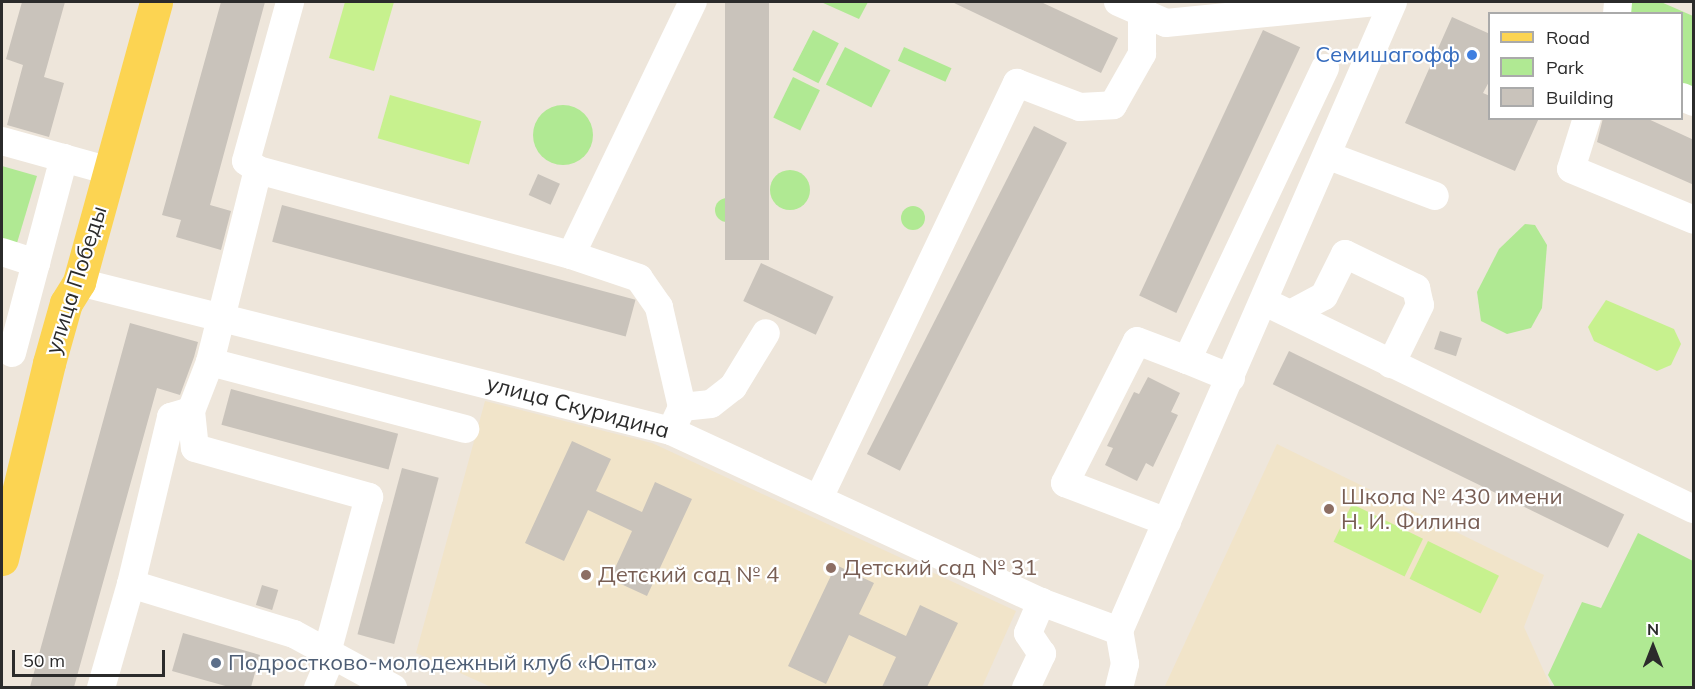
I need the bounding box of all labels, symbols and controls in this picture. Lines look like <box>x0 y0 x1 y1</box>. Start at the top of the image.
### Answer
legend <box>1488 12 1683 120</box>
text: Road <box>1546 26 1590 49</box>
place label: Семишагофф <box>1315 42 1460 68</box>
marker: Семишагофф <box>1465 48 1479 62</box>
text: Park <box>1546 56 1584 79</box>
text: Building <box>1546 86 1614 109</box>
street label: улица Победы <box>40 203 112 357</box>
street label: улица Скуридина <box>484 370 672 444</box>
place label: Школа № 430 имени Н. И. Филина <box>1341 483 1563 534</box>
marker: Школа № 430 имени Н. И. Филина <box>1322 502 1336 516</box>
place label: Детский сад № 31 <box>843 555 1037 581</box>
marker: Детский сад № 31 <box>824 561 838 575</box>
place label: Детский сад № 4 <box>598 562 779 588</box>
marker: Детский сад № 4 <box>579 568 593 582</box>
north arrow <box>1623 617 1683 677</box>
text: N <box>1647 619 1659 639</box>
scale bar <box>15 638 168 676</box>
text: 50 m <box>23 649 65 672</box>
place label: Подростково-молодежный клуб «Юнта» <box>228 650 657 676</box>
marker: Подростково-молодежный клуб «Юнта» <box>209 656 223 670</box>

